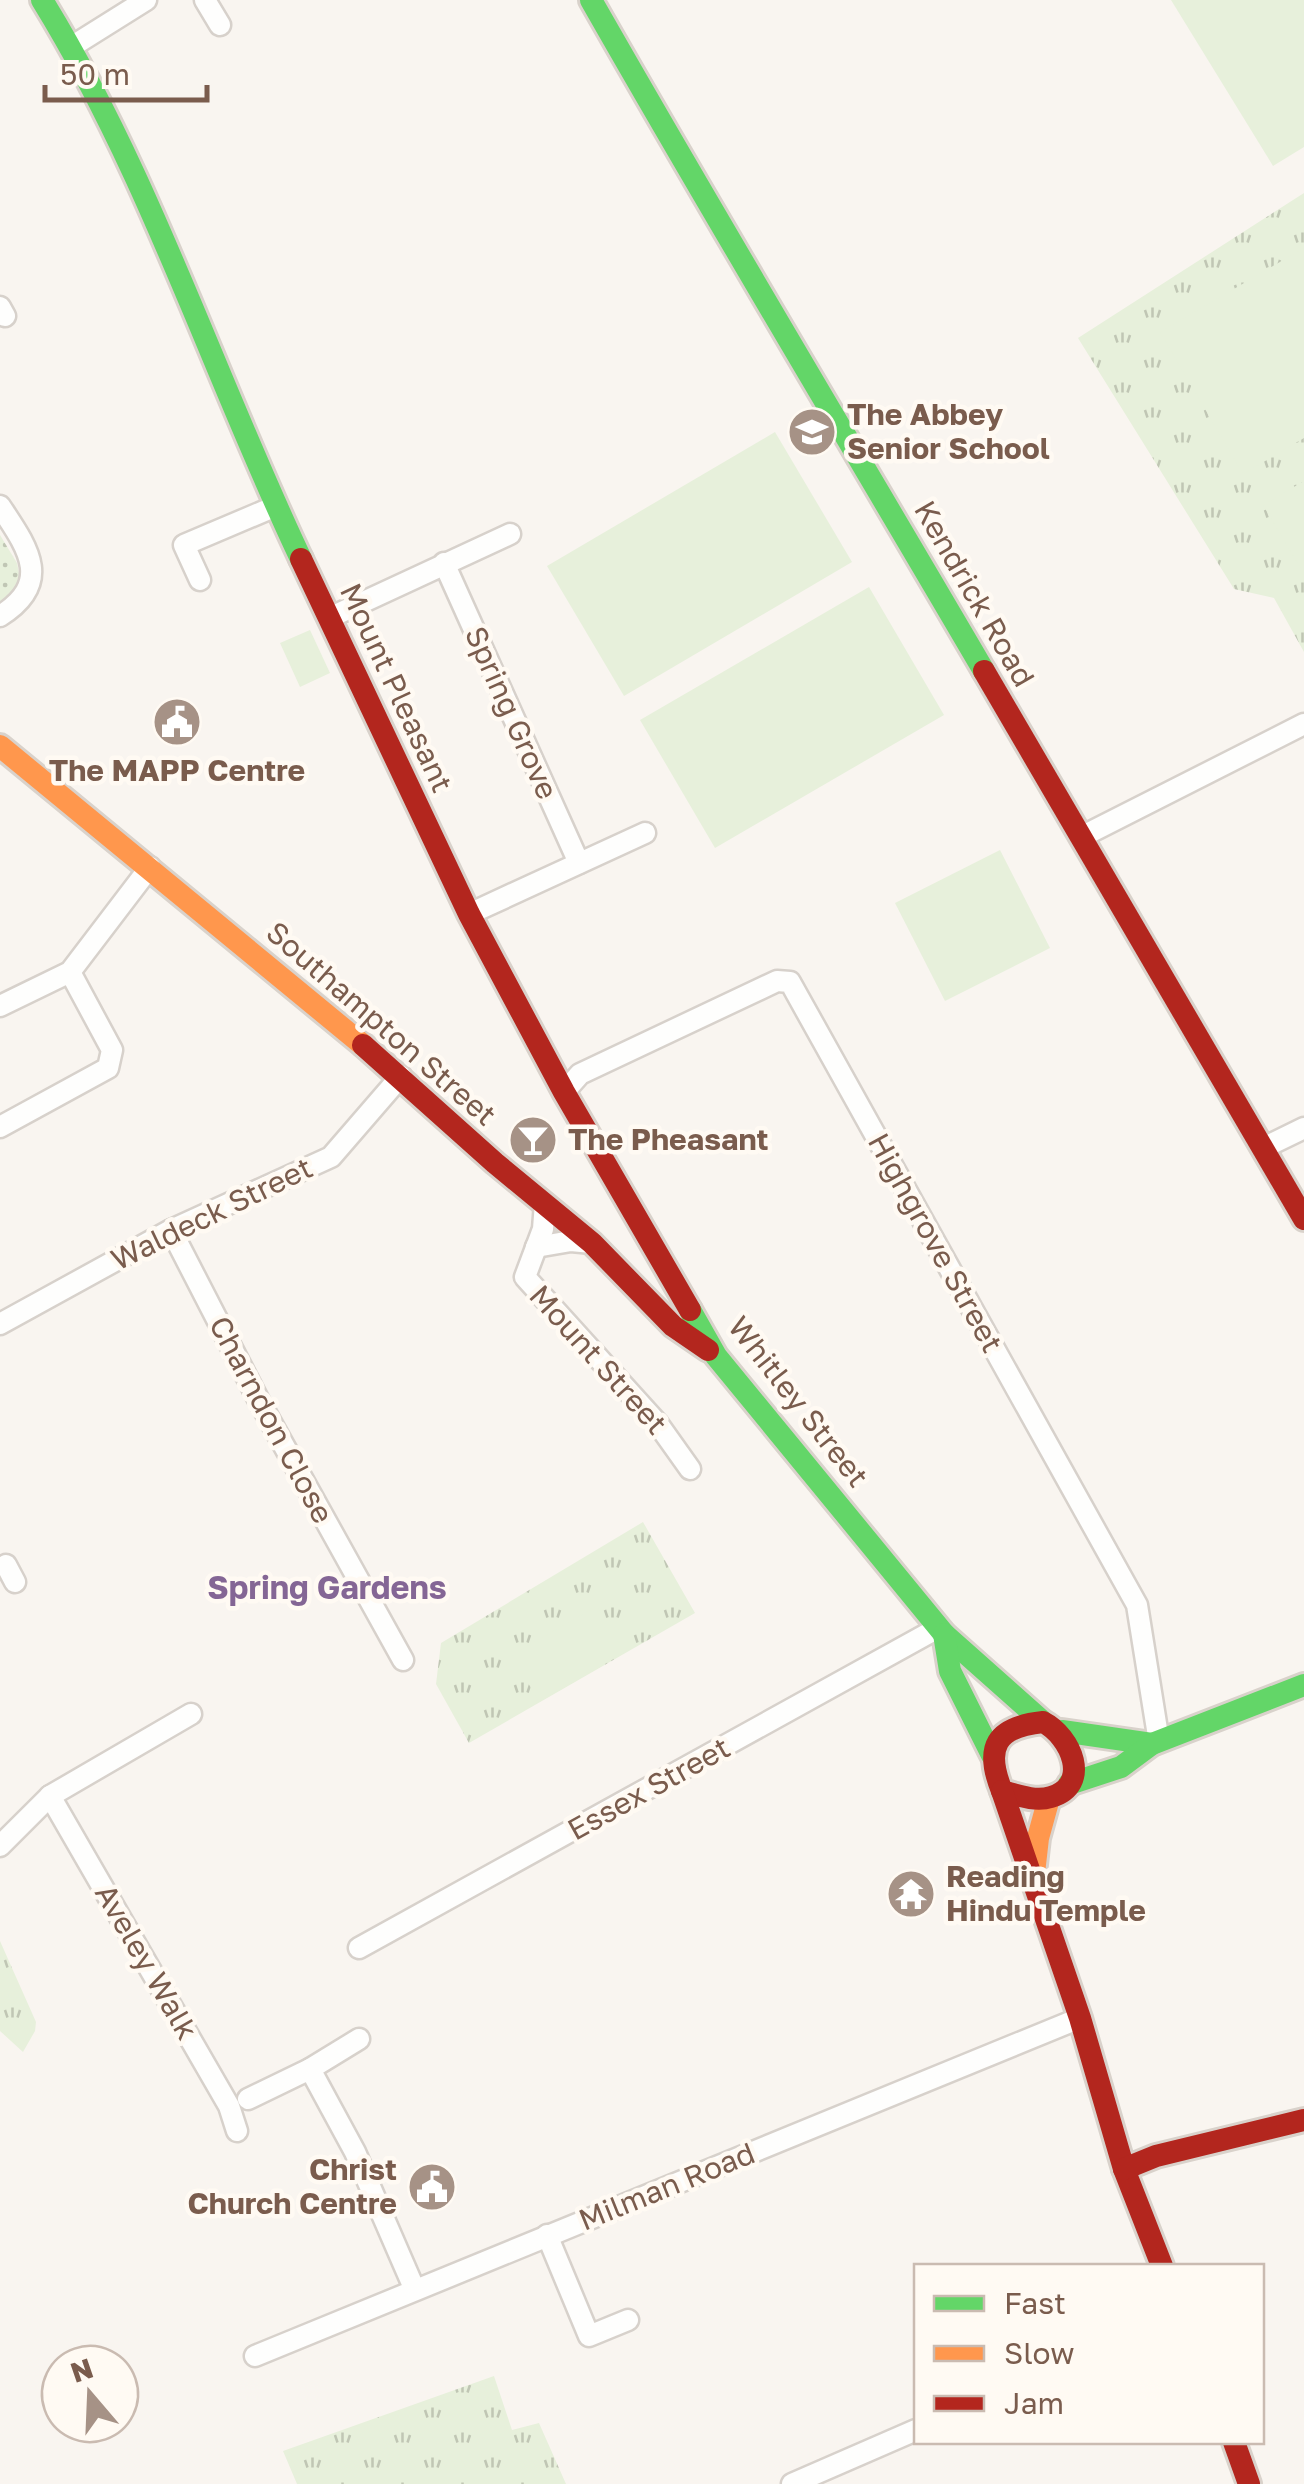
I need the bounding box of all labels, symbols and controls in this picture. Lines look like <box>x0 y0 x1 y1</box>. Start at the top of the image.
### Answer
scale bar <box>45 40 208 102</box>
text: 50 m <box>60 56 130 92</box>
place label: The Abbey Senior School <box>847 396 1050 466</box>
school or university icon: The Abbey Senior School <box>786 406 838 458</box>
street label: Kendrick Road <box>907 494 1043 693</box>
street label: Mount Pleasant <box>333 578 461 798</box>
street label: Spring Grove <box>458 621 566 805</box>
public building icon: The MAPP Centre <box>151 696 203 748</box>
place label: The MAPP Centre <box>49 752 305 788</box>
street label: Southampton Street <box>259 914 504 1133</box>
bar icon: The Pheasant <box>507 1114 559 1166</box>
place label: The Pheasant <box>568 1121 769 1157</box>
street label: Highgrove Street <box>861 1127 1011 1358</box>
street label: Waldeck Street <box>105 1149 318 1277</box>
street label: Mount Street <box>522 1277 675 1441</box>
street label: Whitley Street <box>721 1309 877 1494</box>
street label: Charndon Close <box>202 1310 342 1529</box>
district label: Spring Gardens <box>207 1568 447 1606</box>
street label: Essex Street <box>561 1729 736 1847</box>
place label: Reading Hindu Temple <box>946 1858 1146 1928</box>
temple icon: Reading Hindu Temple <box>885 1868 937 1920</box>
street label: Aveley Walk <box>88 1877 206 2046</box>
street label: Milman Road <box>573 2134 760 2238</box>
place label: Christ Church Centre <box>187 2151 397 2221</box>
public building icon: Christ Church Centre <box>406 2161 458 2213</box>
legend <box>914 2264 1264 2444</box>
text: Fast <box>1004 2285 1066 2321</box>
text: Slow <box>1004 2335 1075 2371</box>
north arrow <box>40 2344 140 2444</box>
text: N <box>66 2351 97 2389</box>
text: Jam <box>1004 2385 1064 2421</box>

